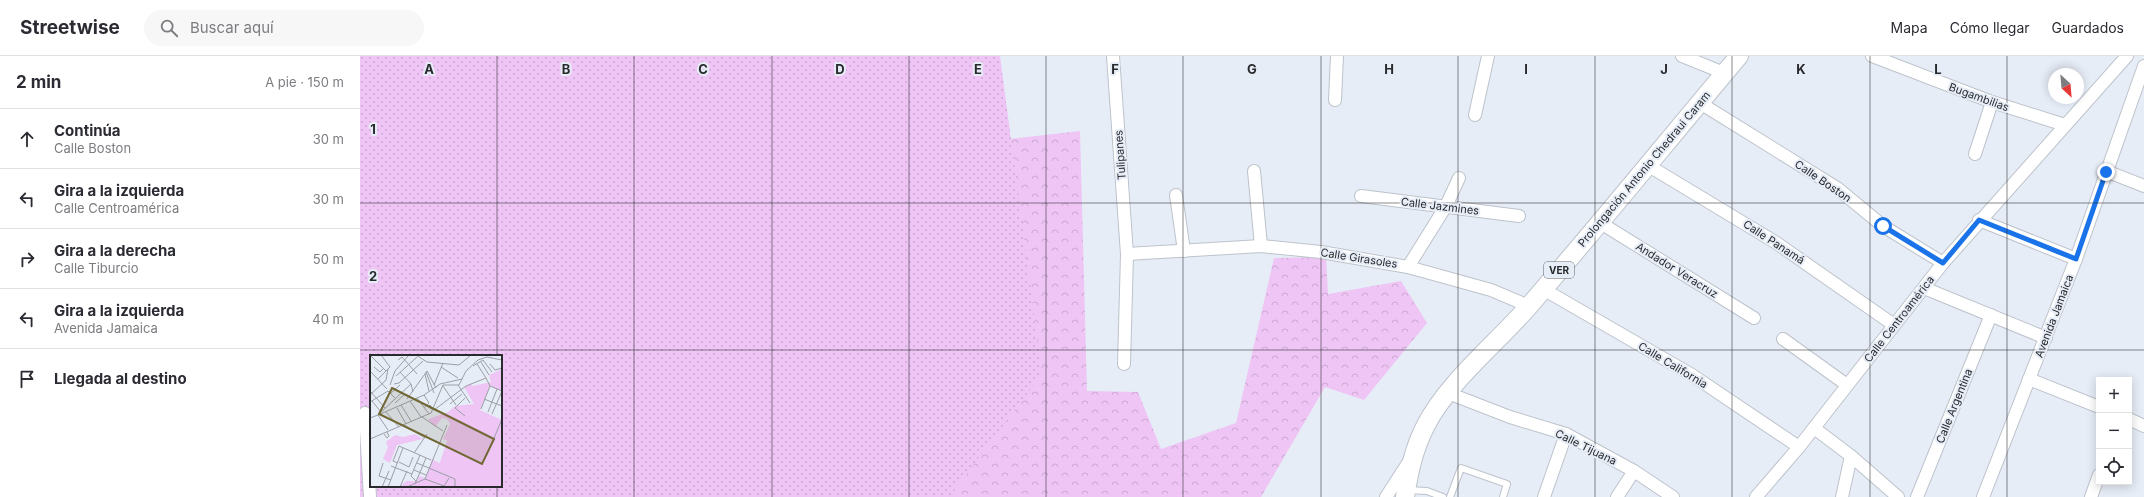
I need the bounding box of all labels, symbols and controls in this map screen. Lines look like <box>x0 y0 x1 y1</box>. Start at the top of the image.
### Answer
search box <box>144 10 424 46</box>
text: Streetwise <box>20 16 120 39</box>
icon: search <box>158 17 180 39</box>
text: Buscar aquí <box>190 18 274 37</box>
text: Mapa <box>1891 19 1928 36</box>
text: Cómo llegar <box>1950 19 2030 36</box>
text: Guardados <box>2052 19 2124 36</box>
text: A <box>424 61 434 77</box>
text: B <box>562 61 571 77</box>
text: C <box>698 61 708 77</box>
text: D <box>835 61 845 77</box>
text: E <box>974 61 982 77</box>
text: F <box>1111 61 1119 77</box>
text: G <box>1247 61 1257 77</box>
text: H <box>1384 61 1394 77</box>
text: I <box>1524 61 1528 77</box>
text: J <box>1660 61 1668 77</box>
text: K <box>1796 61 1806 77</box>
text: L <box>1934 61 1942 77</box>
north arrow <box>2048 68 2084 104</box>
text: 2 min <box>16 72 61 92</box>
text: A pie · 150 m <box>265 74 344 90</box>
street label: Bugambilias <box>1947 80 2011 114</box>
street label: Prolongación Antonio Chedraui Caram <box>1575 88 1713 250</box>
text: Continúa <box>54 121 121 140</box>
text: 1 <box>370 121 376 137</box>
icon: ahead <box>16 128 38 150</box>
street label: Tulipanes <box>1111 129 1129 180</box>
text: 30 m <box>313 131 344 147</box>
text: Calle Boston <box>54 140 131 156</box>
street label: Calle Boston <box>1792 157 1854 205</box>
route end <box>2097 163 2115 181</box>
text: Gira a la izquierda <box>54 181 184 200</box>
icon: left <box>16 188 38 210</box>
text: 30 m <box>313 191 344 207</box>
street label: Calle Jazmines <box>1400 194 1480 218</box>
text: Calle Centroamérica <box>54 200 179 216</box>
street label: Calle Panamá <box>1741 217 1807 267</box>
route start <box>1874 217 1892 235</box>
street label: Andador Veracruz <box>1633 239 1721 301</box>
text: Gira a la derecha <box>54 241 176 260</box>
street label: Calle Girasoles <box>1320 245 1399 271</box>
icon: right <box>16 248 38 270</box>
text: 50 m <box>313 251 344 267</box>
text: Calle Tiburcio <box>54 260 139 276</box>
road number: VER <box>1544 262 1574 278</box>
text: 2 <box>369 268 377 284</box>
street label: Avenida Jamaica <box>2032 272 2076 360</box>
street label: Calle Centroamérica <box>1861 273 1937 365</box>
text: Gira a la izquierda <box>54 301 184 320</box>
icon: left <box>16 308 38 330</box>
text: 40 m <box>312 311 344 327</box>
text: Avenida Jamaica <box>54 320 158 336</box>
street label: Calle California <box>1636 339 1710 391</box>
inset map <box>370 355 502 487</box>
street label: Calle Argentina <box>1933 367 1975 445</box>
icon: arrive <box>16 368 38 390</box>
text: Llegada al destino <box>54 369 187 388</box>
map controls <box>2096 377 2132 485</box>
button: + <box>2096 377 2132 413</box>
button: − <box>2096 413 2132 449</box>
street label: Calle Tijuana <box>1553 426 1619 468</box>
button: locate <box>2096 449 2132 485</box>

